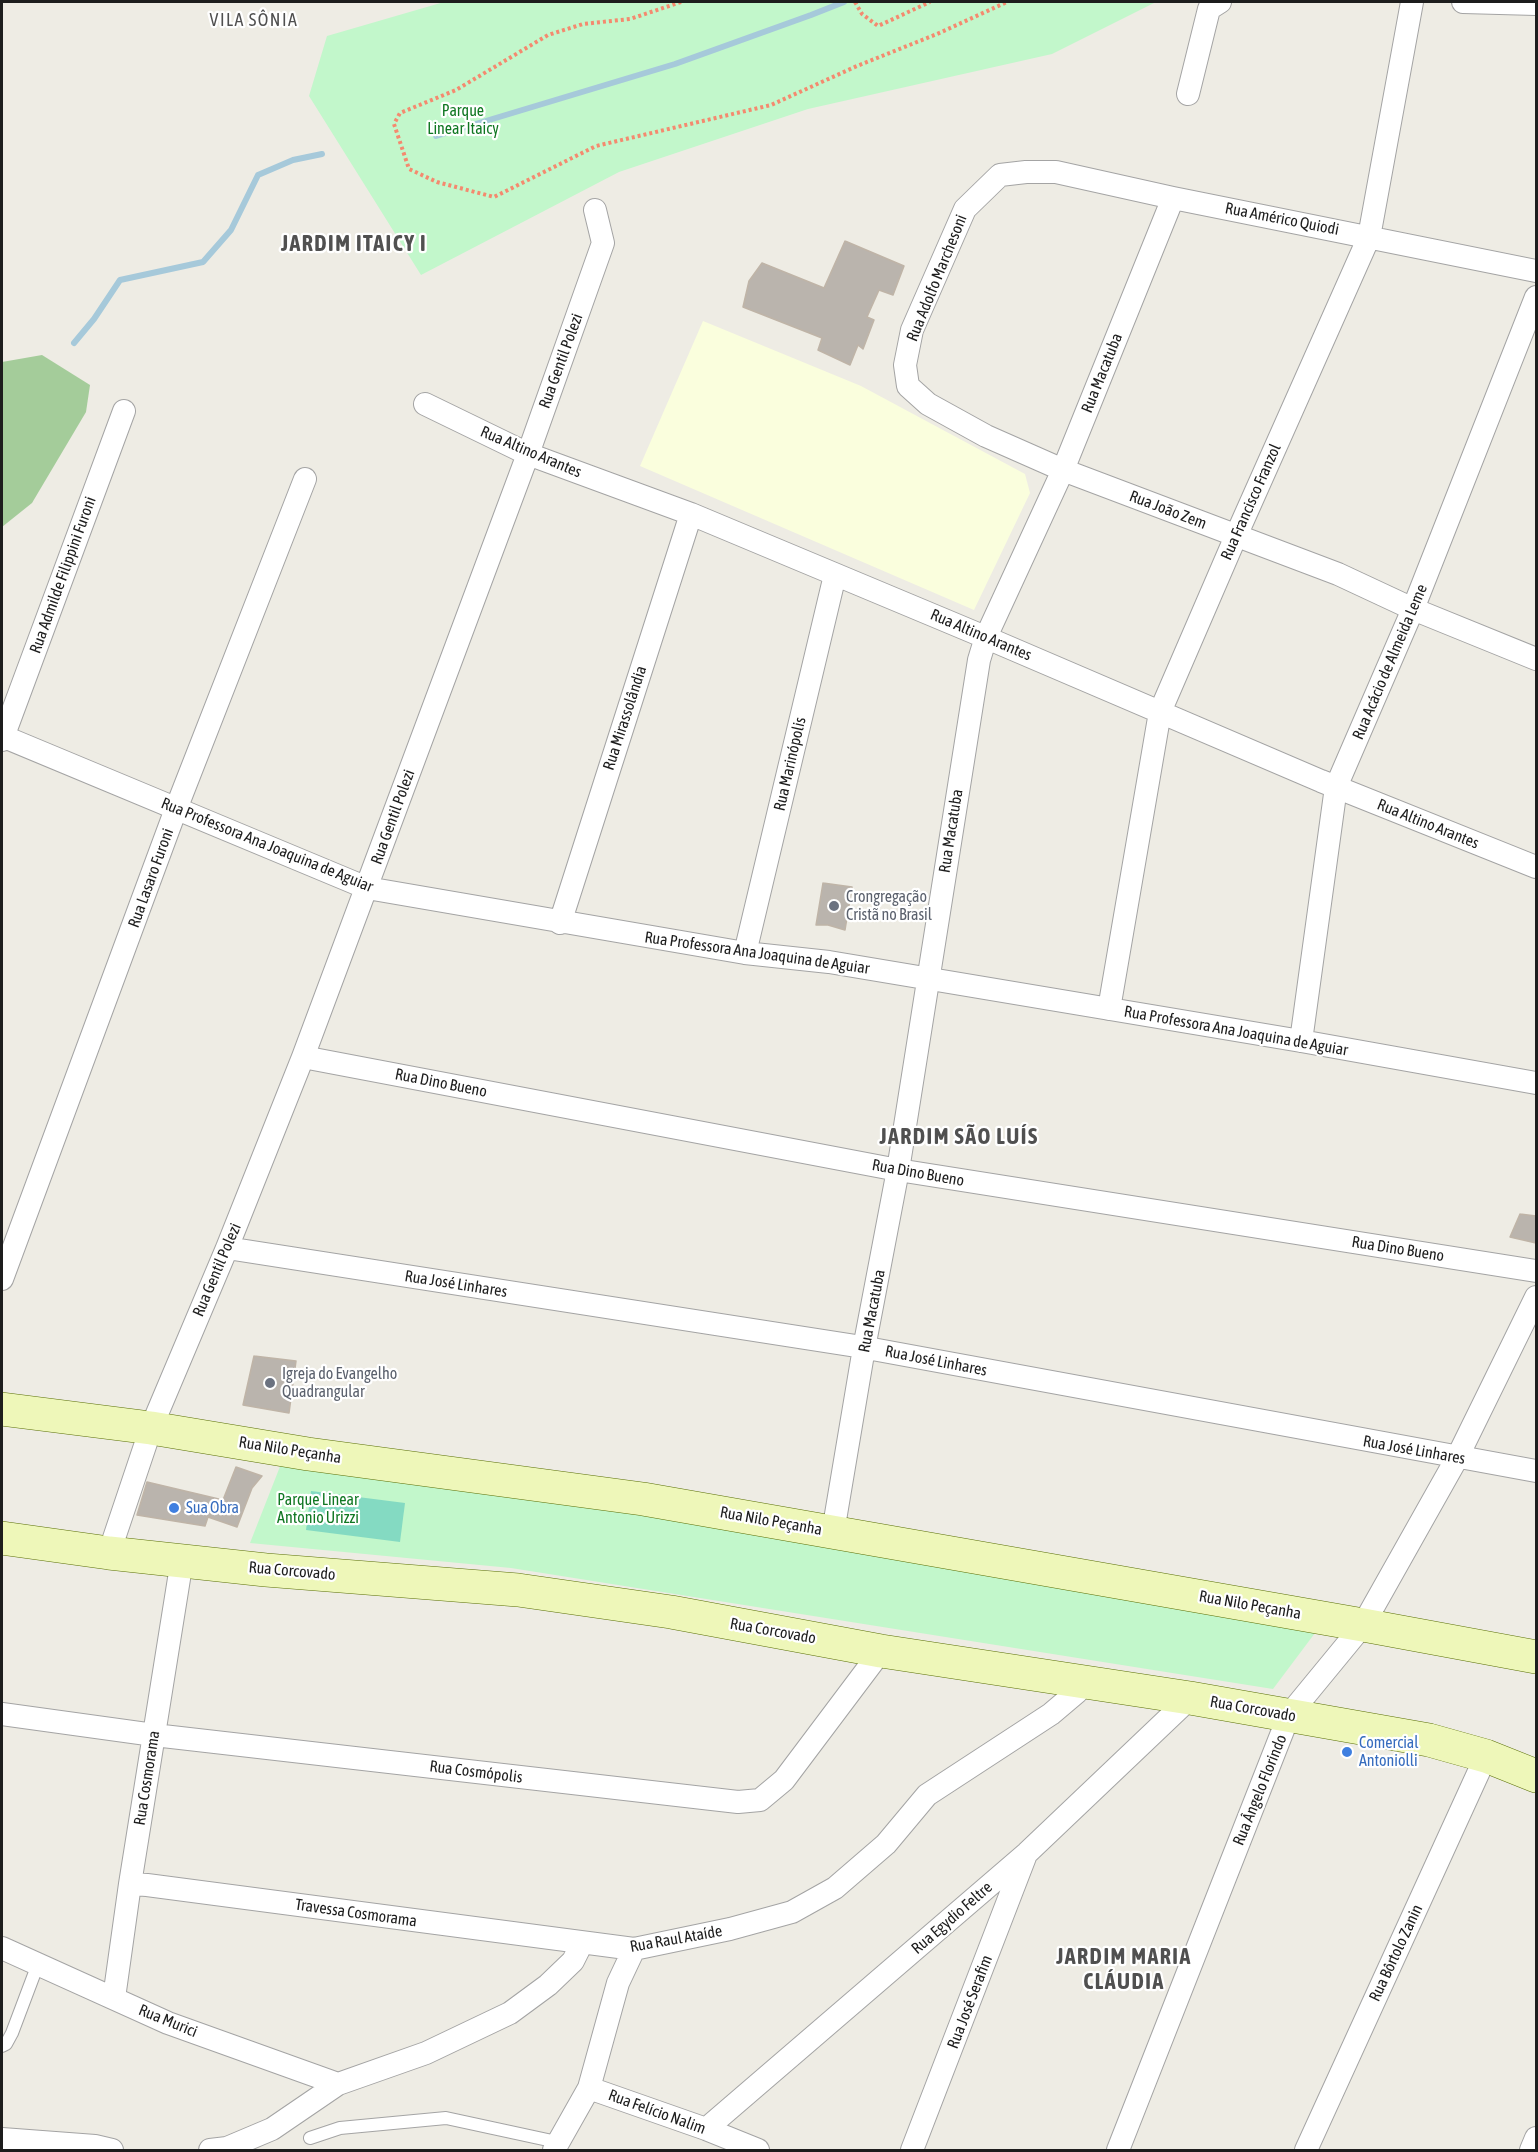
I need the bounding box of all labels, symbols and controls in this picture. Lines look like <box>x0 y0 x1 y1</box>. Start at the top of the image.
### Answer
district label: VILA SÔNIA <box>210 9 298 31</box>
park label: Parque Linear Itaicy <box>427 101 499 139</box>
street label: Rua Américo Quiodi <box>1223 199 1341 239</box>
street label: Rua Adolfo Marchesoni <box>903 212 971 344</box>
district label: JARDIM ITAICY I <box>281 231 427 257</box>
street label: Rua Gentil Polezi <box>535 311 587 411</box>
street label: Rua Macatuba <box>1077 330 1127 416</box>
street label: Rua Altino Arantes <box>478 422 584 482</box>
street label: Rua Francisco Franzol <box>1217 441 1285 563</box>
street label: Rua João Zem <box>1127 486 1209 534</box>
street label: Rua Admilde Filippini Furoni <box>26 494 100 656</box>
street label: Rua Acácio de Almeida Leme <box>1349 581 1431 743</box>
street label: Rua Altino Arantes <box>928 605 1034 665</box>
street label: Rua Mirassolândia <box>599 663 651 773</box>
street label: Rua Marinópolis <box>770 715 810 813</box>
street label: Rua Gentil Polezi <box>367 767 419 867</box>
street label: Rua Macatuba <box>935 788 967 874</box>
street label: Rua Professora Ana Joaquina de Aguiar <box>158 794 376 896</box>
street label: Rua Altino Arantes <box>1374 795 1482 853</box>
street label: Rua Lasaro Furoni <box>124 826 178 930</box>
place label: Crongregação Cristã no Brasil <box>846 887 932 925</box>
marker: Crongregação Cristã no Brasil <box>827 899 841 913</box>
street label: Rua Professora Ana Joaquina de Aguiar <box>643 928 871 978</box>
street label: Rua Professora Ana Joaquina de Aguiar <box>1123 1002 1349 1060</box>
street label: Rua Dino Bueno <box>393 1065 489 1101</box>
district label: JARDIM SÃO LUÍS <box>879 1124 1039 1150</box>
street label: Rua Dino Bueno <box>870 1155 966 1191</box>
street label: Rua Gentil Polezi <box>189 1220 245 1320</box>
street label: Rua Dino Bueno <box>1350 1232 1446 1266</box>
street label: Rua José Linhares <box>403 1266 509 1302</box>
street label: Rua Macatuba <box>855 1268 889 1354</box>
street label: Rua José Linhares <box>883 1342 989 1380</box>
place label: Igreja do Evangelho Quadrangular <box>282 1364 397 1402</box>
marker: Igreja do Evangelho Quadrangular <box>263 1376 277 1390</box>
street label: Rua Nilo Peçanha <box>237 1432 343 1468</box>
street label: Rua José Linhares <box>1361 1432 1467 1468</box>
park label: Parque Linear Antonio Urizzi <box>277 1490 359 1528</box>
place label: Sua Obra <box>186 1498 239 1518</box>
marker: Sua Obra <box>167 1501 181 1515</box>
street label: Rua Nilo Peçanha <box>718 1503 824 1539</box>
street label: Rua Corcovado <box>248 1558 336 1584</box>
street label: Rua Nilo Peçanha <box>1197 1587 1303 1623</box>
street label: Rua Corcovado <box>728 1614 818 1648</box>
street label: Rua Corcovado <box>1208 1692 1298 1726</box>
street label: Rua Cosmorama <box>130 1729 164 1827</box>
street label: Rua Ângelo Florindo <box>1229 1732 1291 1848</box>
place label: Comercial Antoniolli <box>1359 1733 1419 1771</box>
marker: Comercial Antoniolli <box>1340 1745 1354 1759</box>
street label: Rua Cosmópolis <box>428 1757 524 1787</box>
street label: Rua Egydio Feltre <box>908 1878 996 1958</box>
street label: Travessa Cosmorama <box>294 1895 418 1931</box>
street label: Rua Bôrtolo Zanin <box>1365 1902 1427 2004</box>
street label: Rua Raul Ataíde <box>628 1921 724 1957</box>
district label: JARDIM MARIA CLÁUDIA <box>1056 1944 1192 1996</box>
street label: Rua José Serafim <box>943 1953 997 2051</box>
street label: Rua Murici <box>136 2001 200 2041</box>
street label: Rua Felício Nalim <box>606 2085 708 2139</box>

